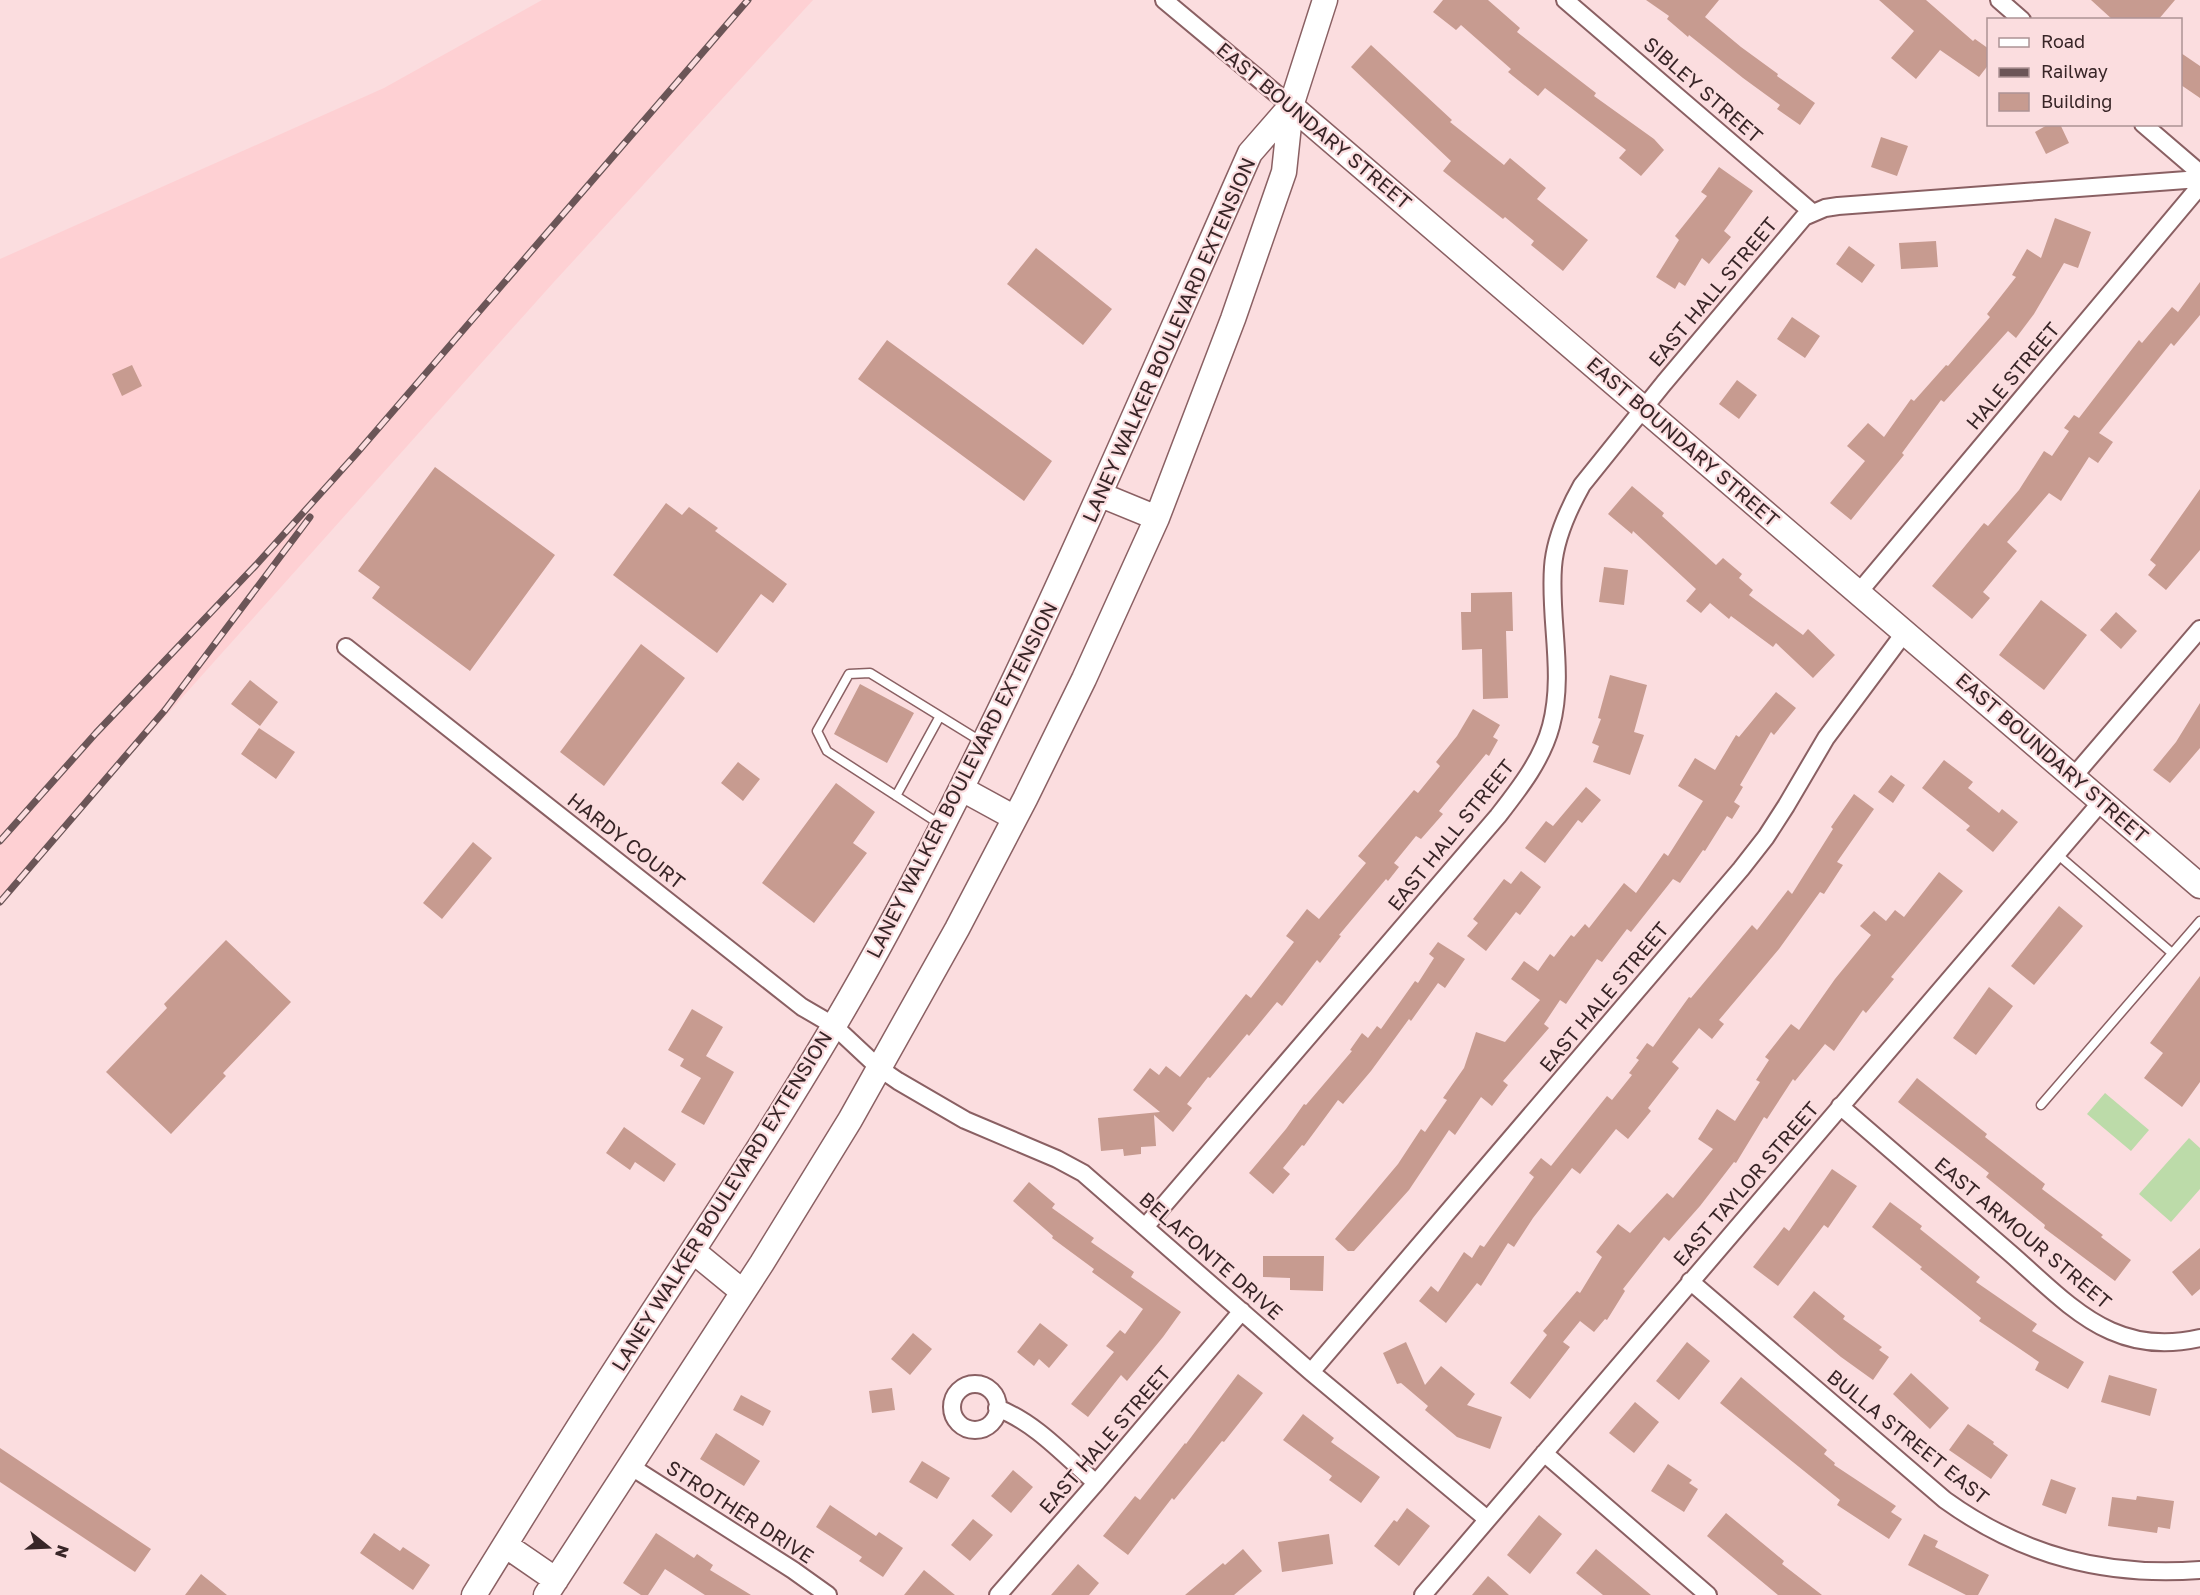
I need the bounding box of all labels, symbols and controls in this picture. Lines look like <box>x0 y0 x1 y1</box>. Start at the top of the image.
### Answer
legend <box>1987 18 2182 126</box>
text: Road <box>2041 30 2085 52</box>
street label: SIBLEY STREET <box>1639 31 1768 147</box>
street label: EAST BOUNDARY STREET <box>1212 37 1417 214</box>
text: Railway <box>2041 60 2108 82</box>
text: Building <box>2041 90 2112 112</box>
street label: LANEY WALKER BOULEVARD EXTENSION <box>1076 154 1260 526</box>
street label: EAST HALL STREET <box>1643 212 1782 371</box>
street label: HALE STREET <box>1960 317 2064 434</box>
street label: EAST BOUNDARY STREET <box>1583 351 1785 531</box>
street label: LANEY WALKER BOULEVARD EXTENSION <box>860 597 1062 962</box>
street label: EAST BOUNDARY STREET <box>1952 667 2154 847</box>
street label: EAST HALL STREET <box>1382 754 1519 915</box>
street label: HARDY COURT <box>563 787 690 893</box>
street label: EAST HALE STREET <box>1534 917 1673 1076</box>
street label: LANEY WALKER BOULEVARD EXTENSION <box>606 1026 836 1375</box>
street label: EAST TAYLOR STREET <box>1667 1096 1823 1270</box>
street label: EAST ARMOUR STREET <box>1930 1151 2117 1313</box>
street label: BELAFONTE DRIVE <box>1135 1187 1288 1324</box>
street label: EAST HALE STREET <box>1033 1360 1175 1518</box>
street label: BULLA STREET EAST <box>1823 1364 1994 1509</box>
street label: STROTHER DRIVE <box>662 1455 819 1568</box>
north arrow <box>18 1517 78 1577</box>
text: N <box>51 1543 74 1561</box>

